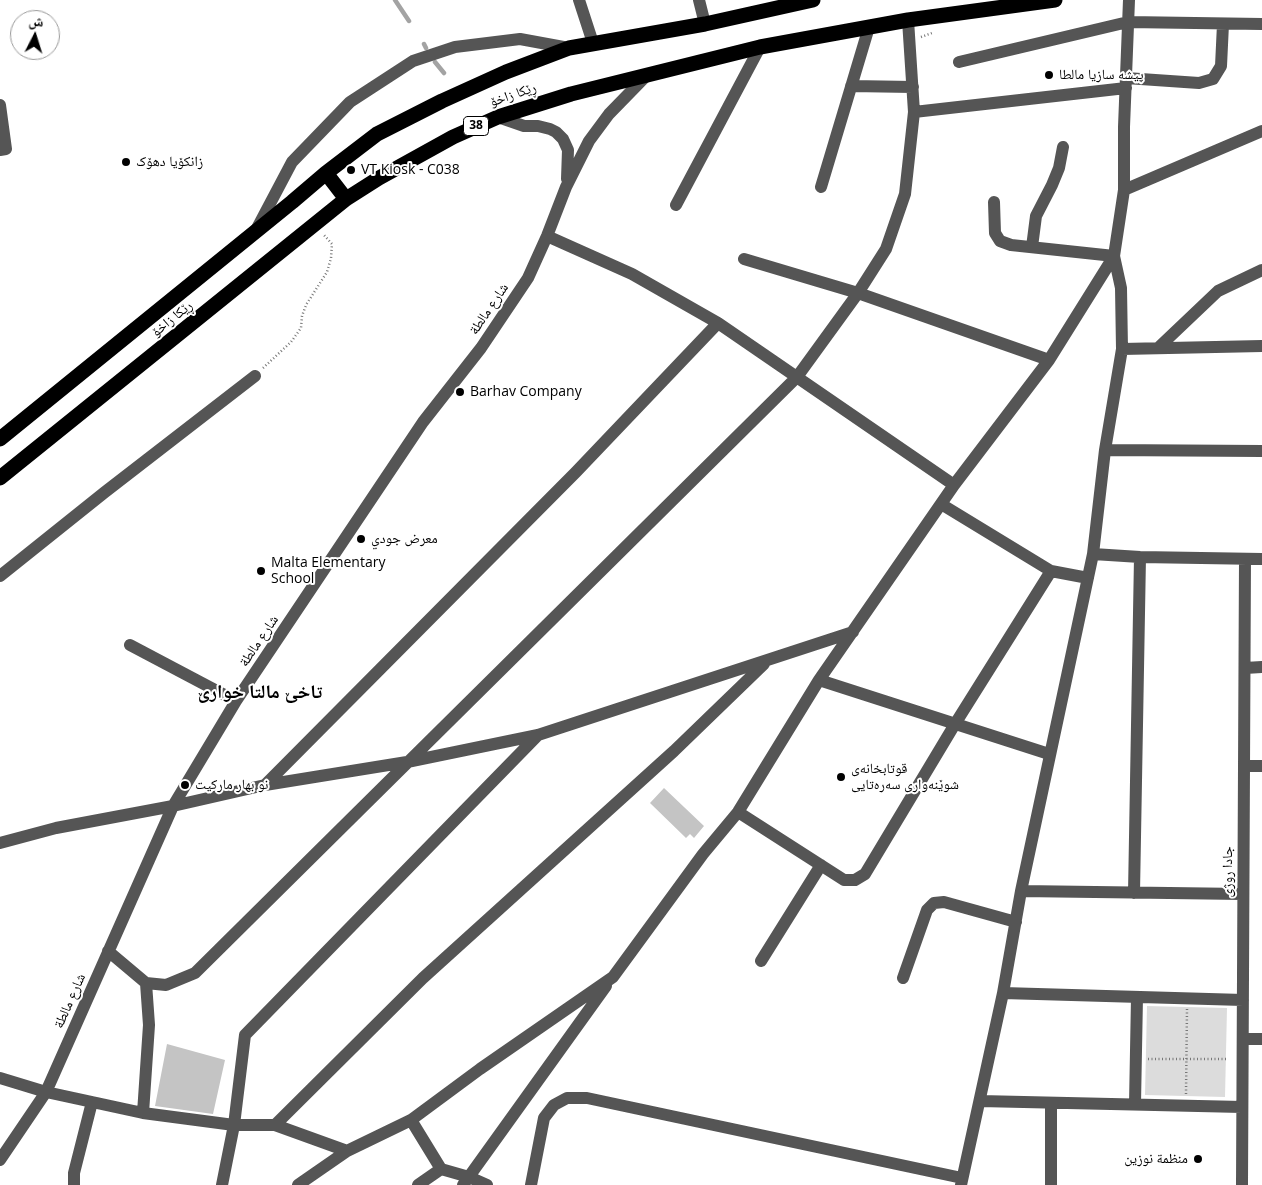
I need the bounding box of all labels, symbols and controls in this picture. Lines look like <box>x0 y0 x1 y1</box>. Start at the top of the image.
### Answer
north arrow <box>10 10 60 60</box>
text: ش <box>28 10 44 31</box>
place label: پيشه سازيا مالطا <box>1059 67 1143 83</box>
marker: پيشه سازيا مالطا <box>1043 69 1055 81</box>
street label: ڕێکا زاخۆ <box>488 79 538 111</box>
road number: 38 <box>464 116 488 136</box>
place label: زانکۆیا دهۆک <box>136 154 203 170</box>
marker: زانکۆیا دهۆک <box>120 156 132 168</box>
place label: VT Kiosk - C038 <box>361 162 460 178</box>
marker: VT Kiosk - C038 <box>345 164 357 176</box>
street label: شارع مالطة <box>466 280 512 338</box>
street label: ڕێکا زاخۆ <box>148 297 196 341</box>
place label: Barhav Company <box>470 384 582 400</box>
marker: Barhav Company <box>454 386 466 398</box>
place label: معرض جودي <box>371 531 438 547</box>
marker: معرض جودي <box>355 533 367 545</box>
place label: Malta Elementary School <box>271 555 385 588</box>
marker: Malta Elementary School <box>255 565 267 577</box>
street label: شارع مالطة <box>236 612 282 670</box>
district label: تاخێ مالتا خوارێ <box>198 682 322 704</box>
place label: قوتابخانەی شوێنەواری سەرەتایی <box>851 761 959 794</box>
marker: قوتابخانەی شوێنەواری سەرەتایی <box>835 771 847 783</box>
place label: نو بهار ماركيت <box>195 777 268 793</box>
marker: نو بهار ماركيت <box>179 779 191 791</box>
street label: جادا روژی <box>1220 846 1236 898</box>
street label: شارع مالطة <box>50 971 90 1031</box>
place label: منظمة نوزين <box>1124 1151 1188 1167</box>
marker: منظمة نوزين <box>1192 1153 1204 1165</box>

